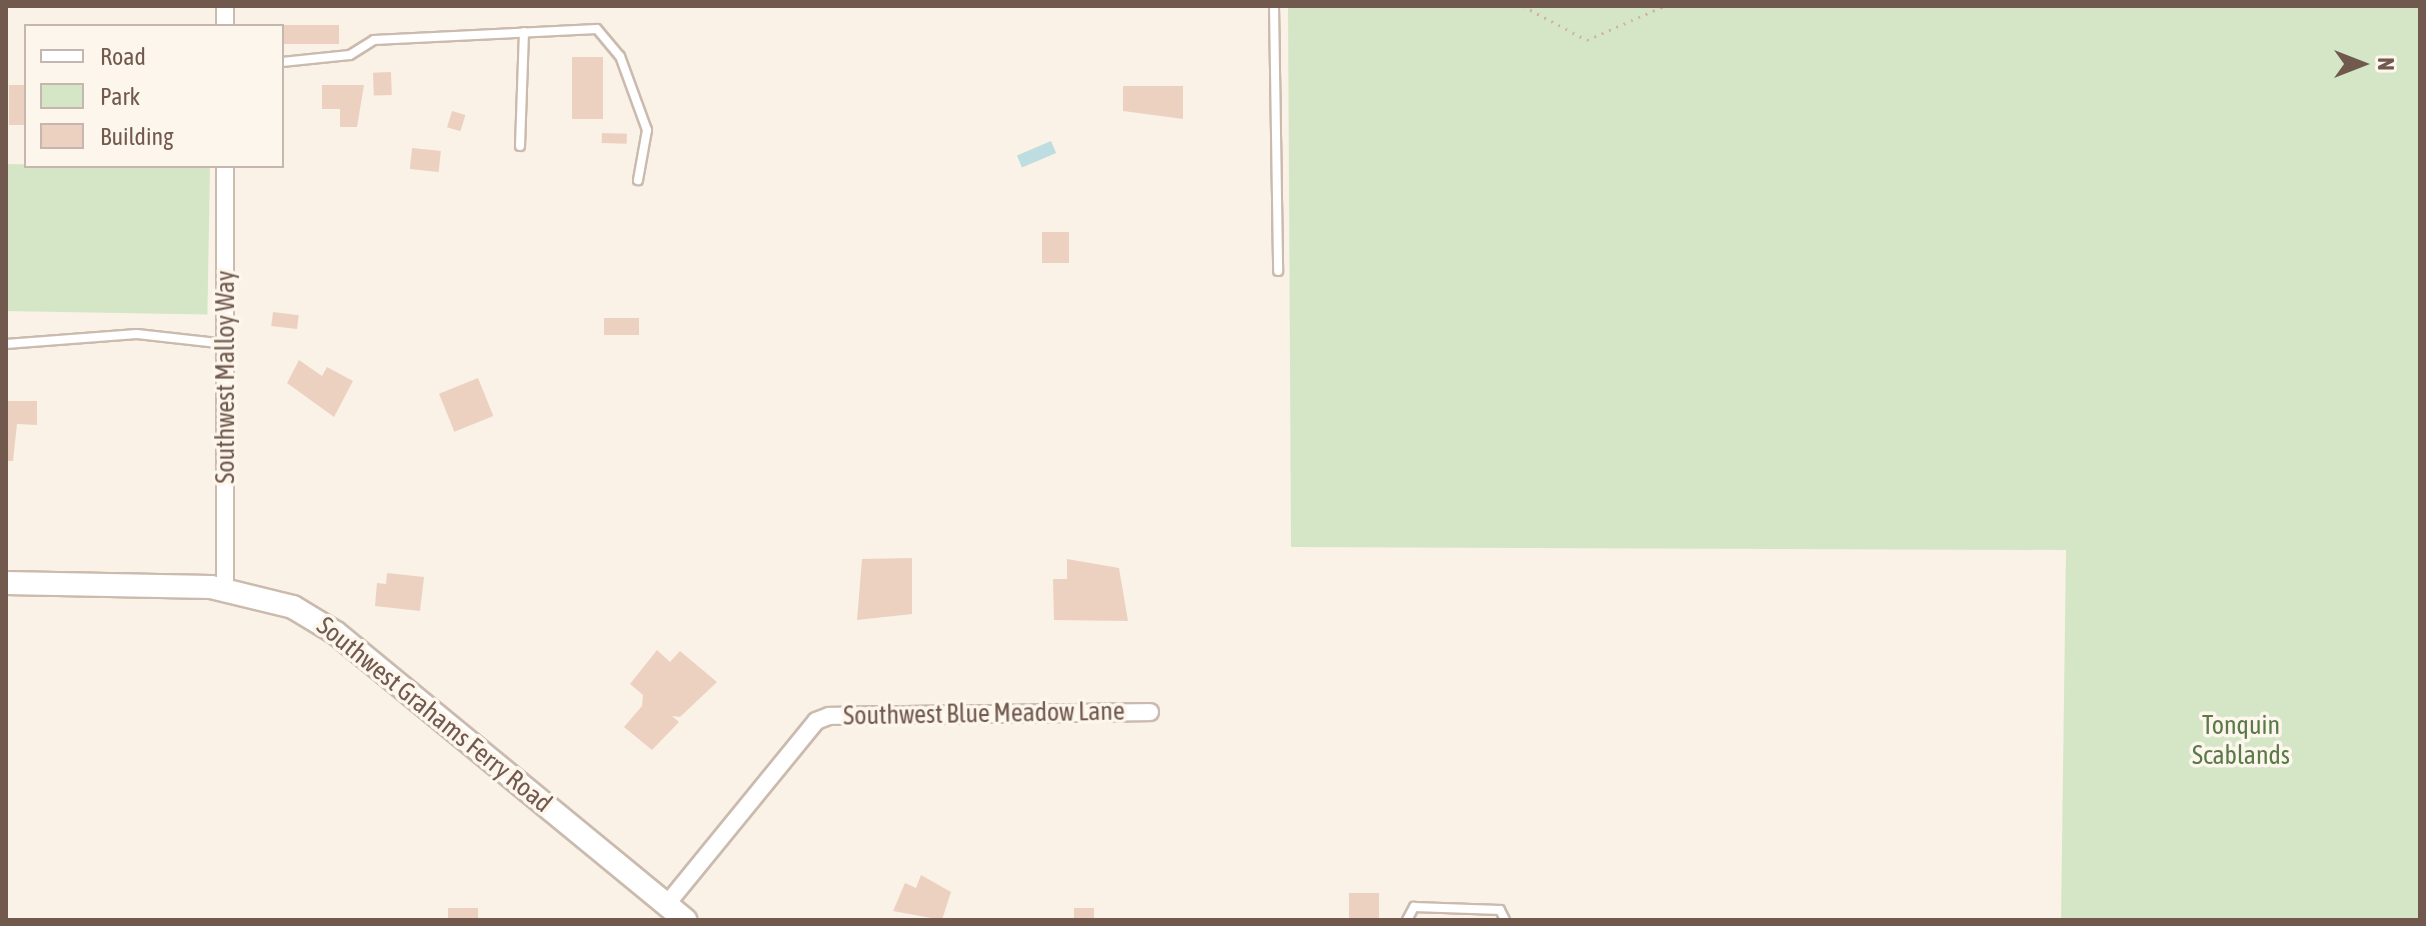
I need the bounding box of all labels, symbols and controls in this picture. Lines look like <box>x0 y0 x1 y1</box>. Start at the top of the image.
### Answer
legend <box>24 24 284 168</box>
north arrow <box>2322 24 2402 104</box>
text: Road <box>100 43 146 70</box>
text: N <box>2373 58 2399 70</box>
text: Park <box>100 83 140 110</box>
text: Building <box>100 123 173 150</box>
street label: Southwest Malloy Way <box>210 270 242 484</box>
street label: Southwest Grahams Ferry Road <box>310 611 558 819</box>
street label: Southwest Blue Meadow Lane <box>843 696 1125 732</box>
park label: Tonquin Scablands <box>2192 710 2290 772</box>

